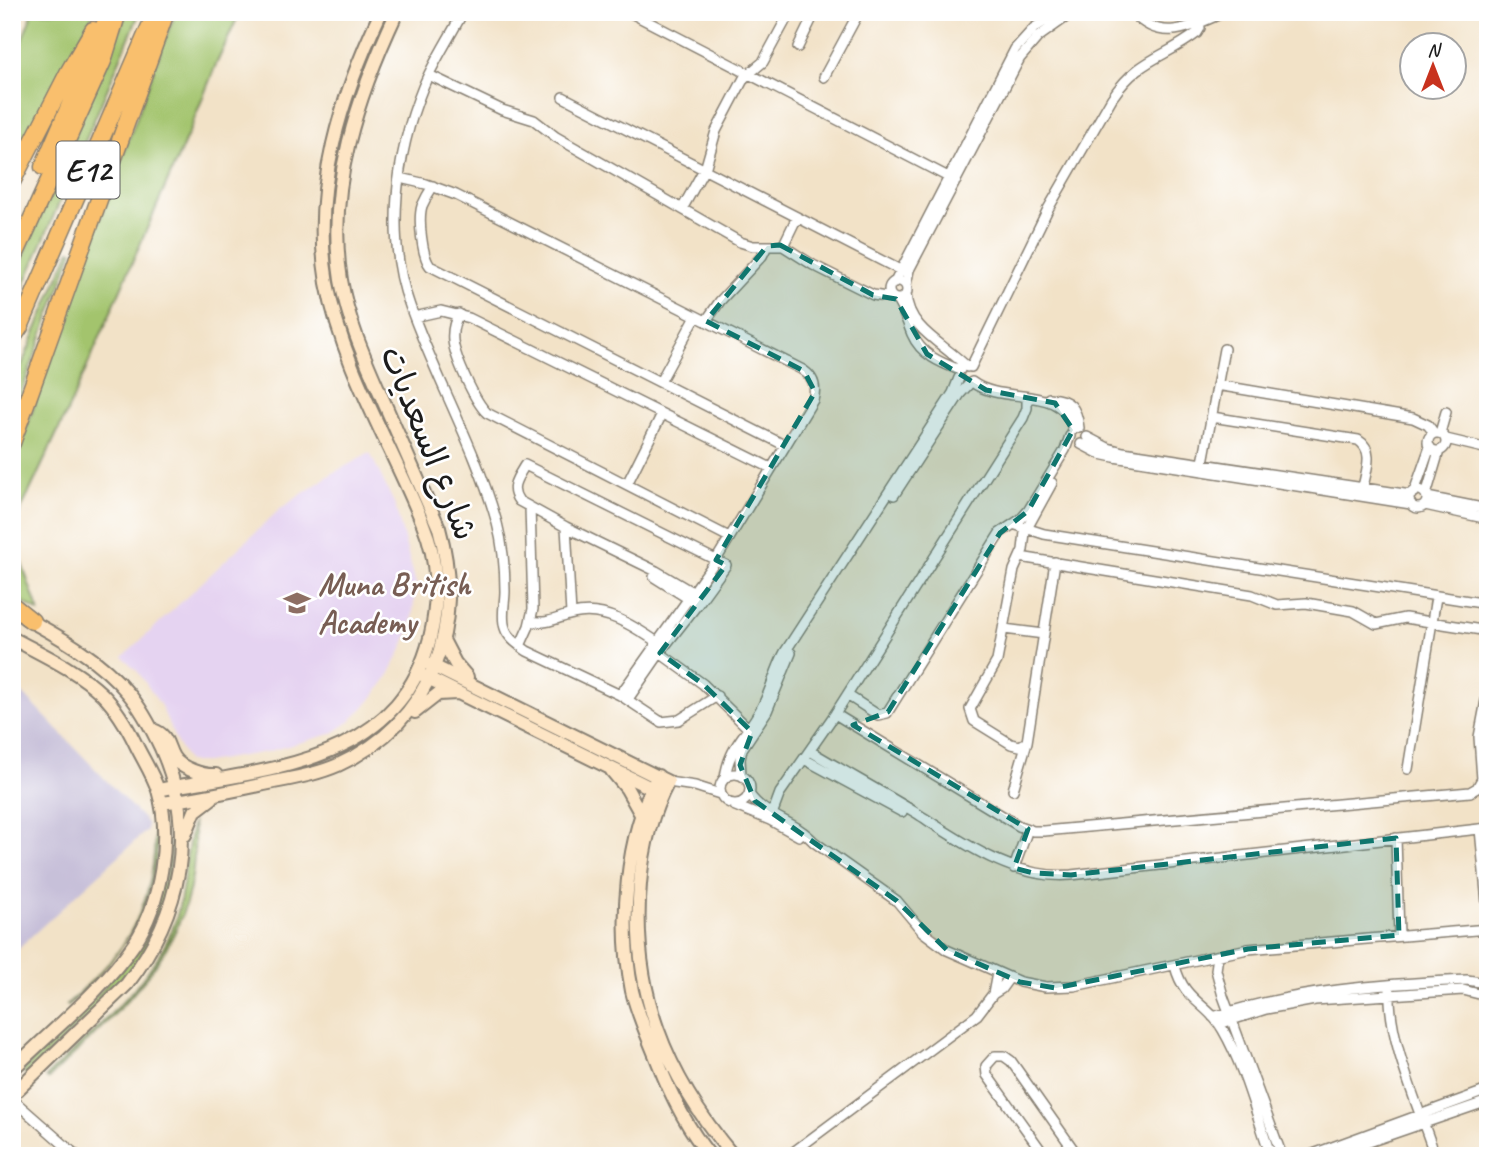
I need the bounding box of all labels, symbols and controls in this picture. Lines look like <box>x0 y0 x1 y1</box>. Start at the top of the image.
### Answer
north arrow <box>1398 32 1468 102</box>
text: N <box>1427 38 1442 62</box>
road number: E12 <box>56 142 119 198</box>
street label: شارع السعديات <box>369 340 487 547</box>
place label: Muna British Academy <box>318 563 472 643</box>
school or university icon: Muna British Academy <box>282 588 312 618</box>

